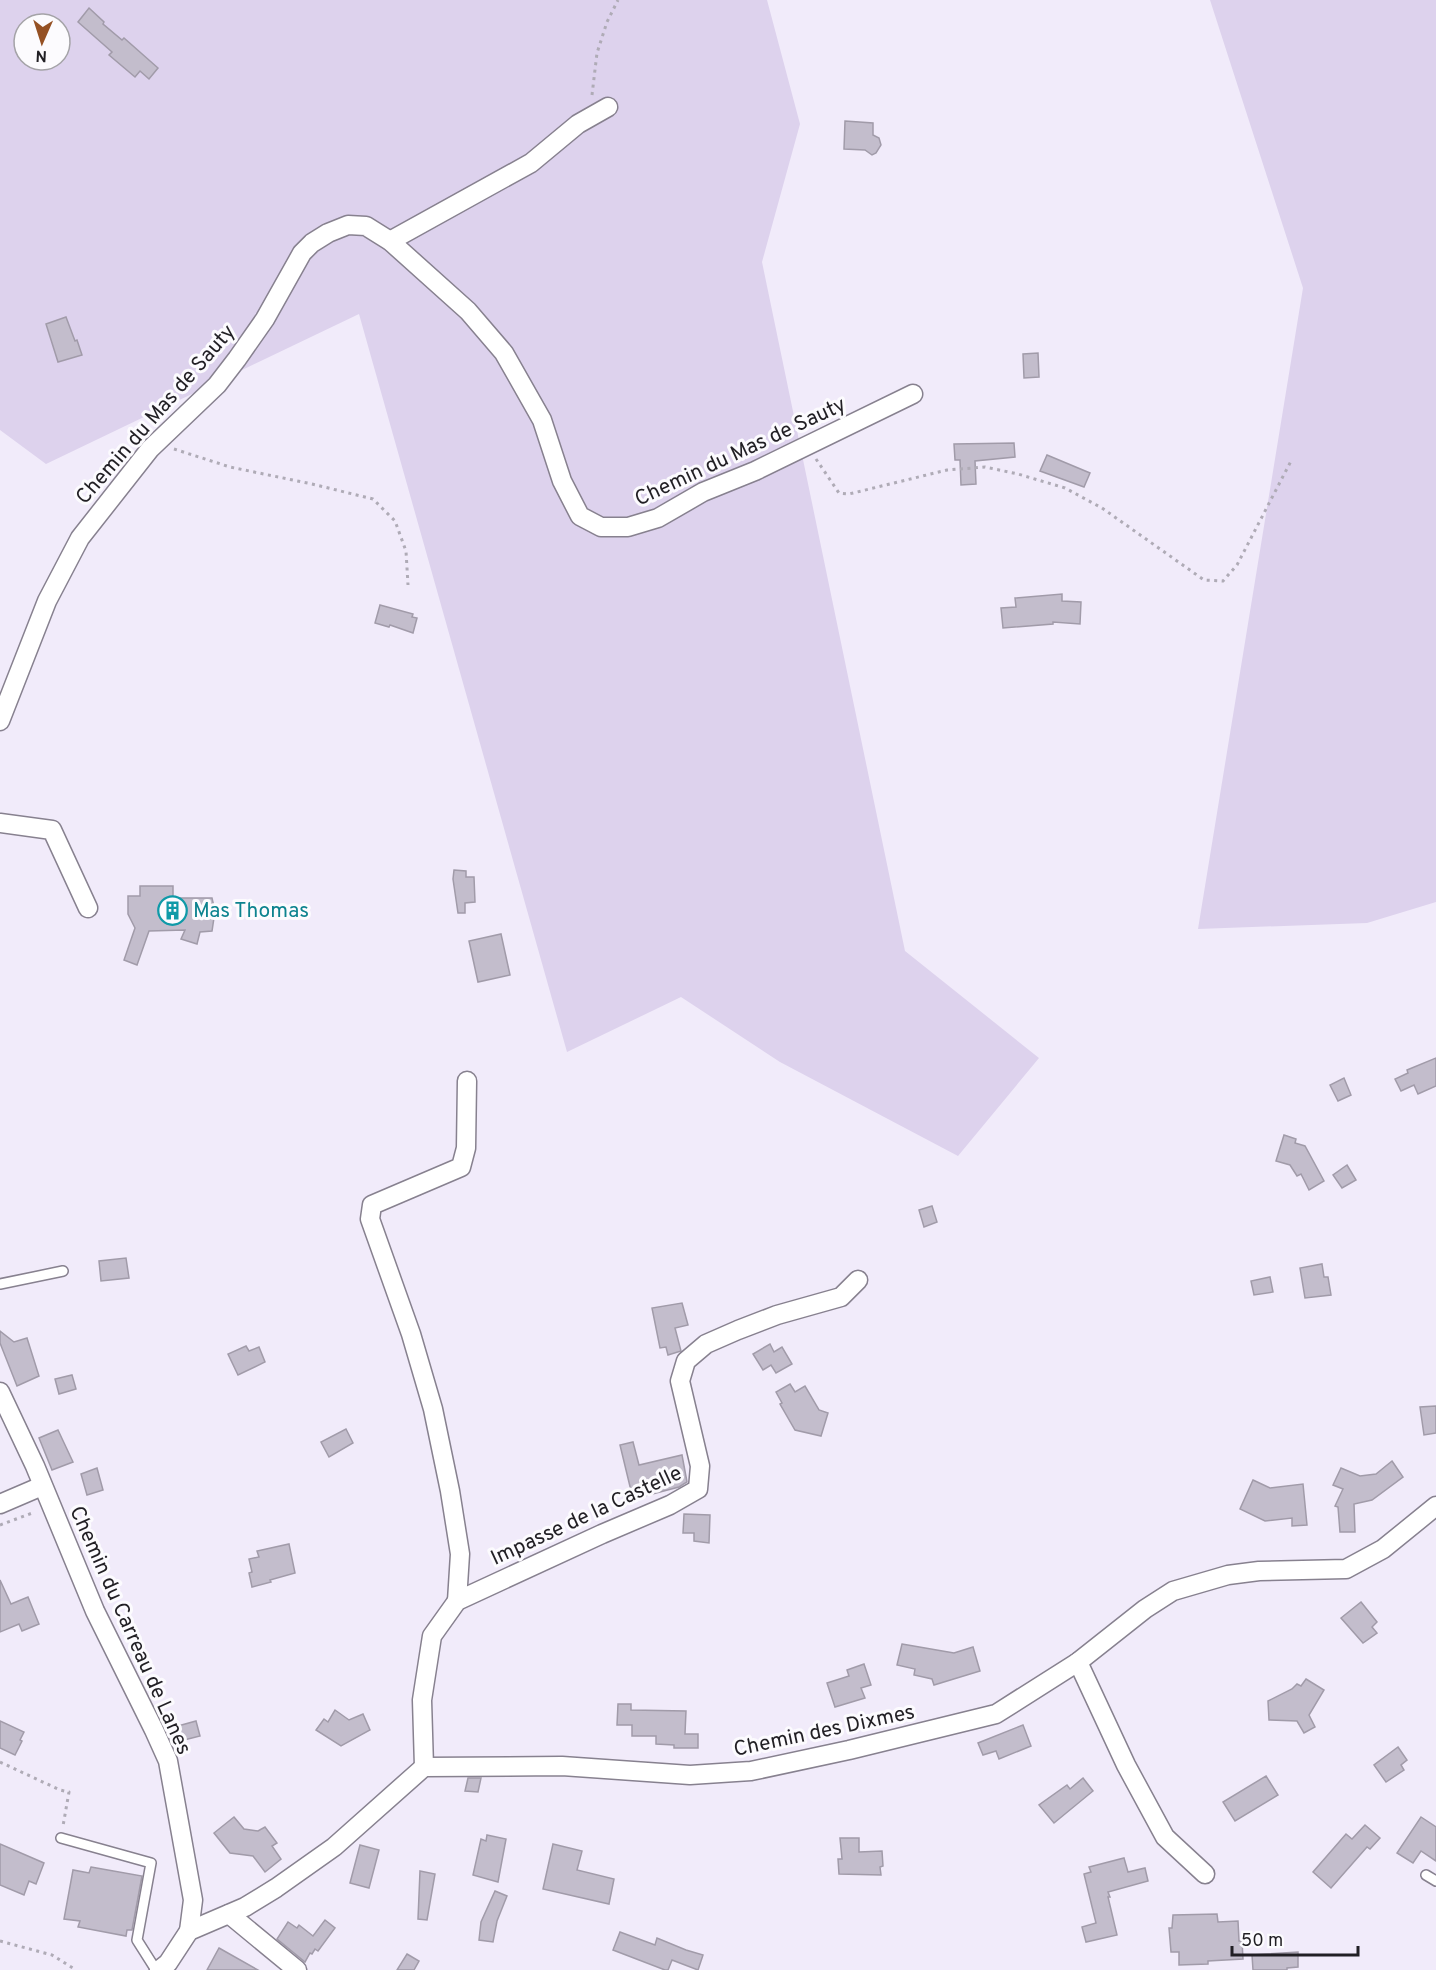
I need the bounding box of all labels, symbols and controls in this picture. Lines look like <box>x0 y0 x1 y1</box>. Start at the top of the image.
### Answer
north arrow <box>12 12 72 72</box>
text: N <box>35 45 48 65</box>
street label: Chemin du Mas de Sauty <box>71 319 242 511</box>
street label: Chemin du Mas de Sauty <box>631 392 851 513</box>
building icon: Mas Thomas <box>156 894 188 926</box>
place label: Mas Thomas <box>193 898 309 925</box>
street label: Impasse de la Castelle <box>487 1460 687 1573</box>
street label: Chemin du Carreau de Lanes <box>62 1502 197 1759</box>
street label: Chemin des Dixmes <box>731 1699 917 1764</box>
scale bar <box>1232 1919 1358 1957</box>
text: 50 m <box>1241 1930 1283 1953</box>

